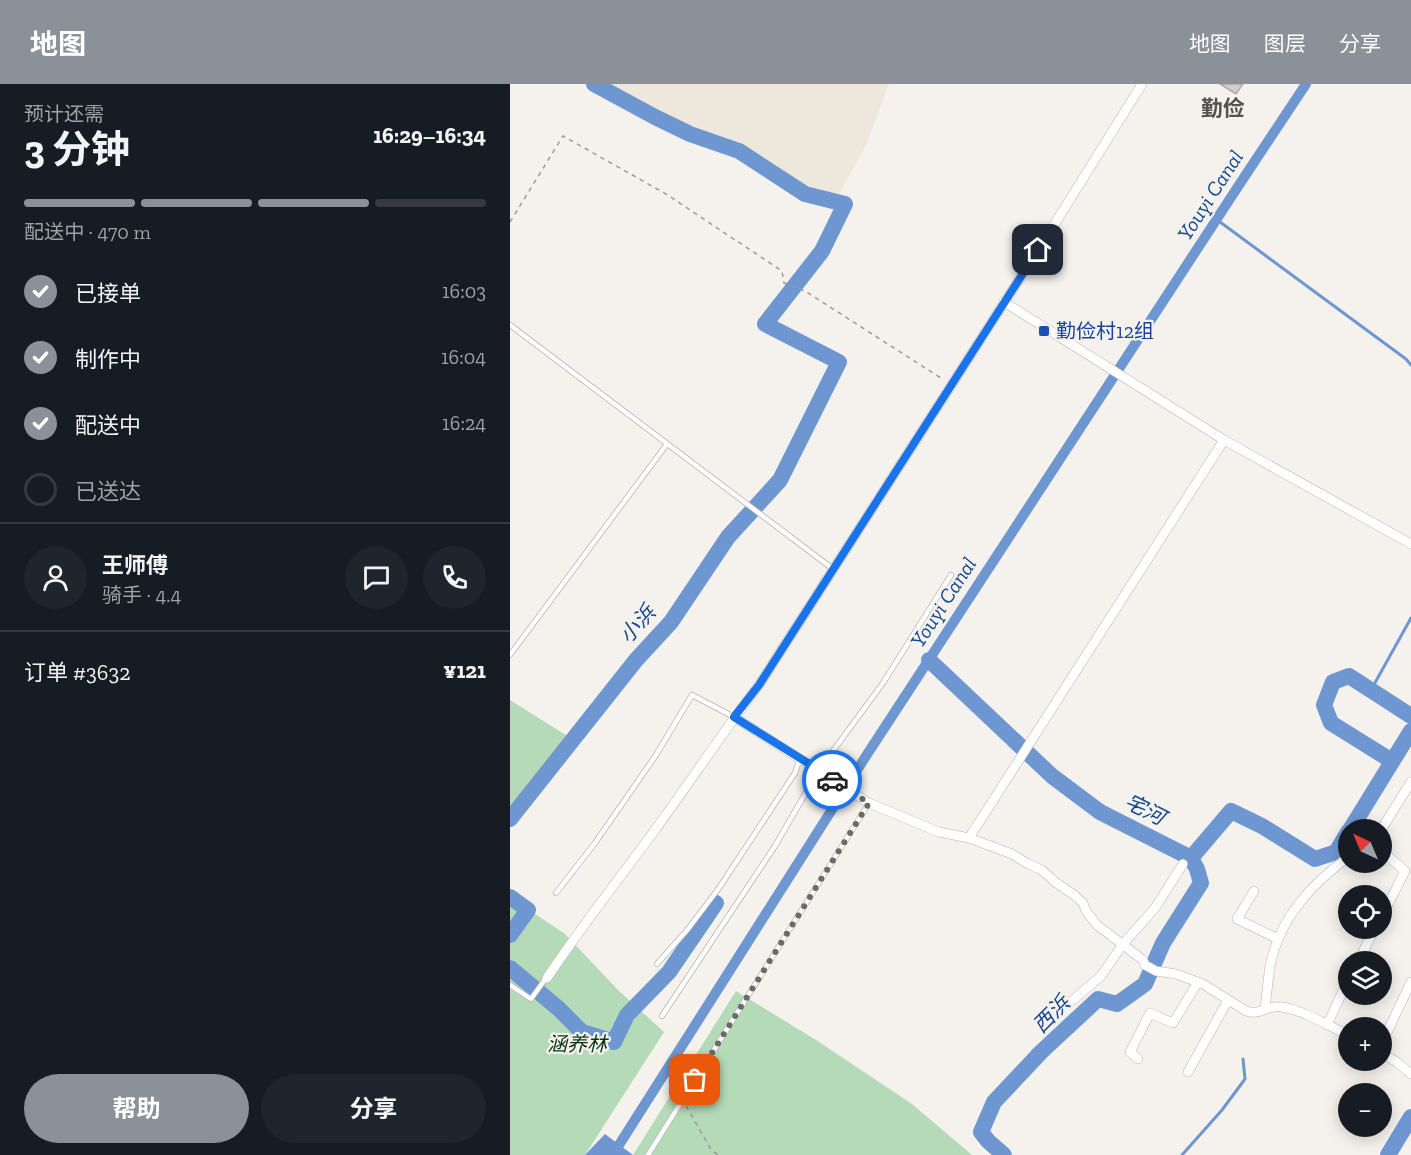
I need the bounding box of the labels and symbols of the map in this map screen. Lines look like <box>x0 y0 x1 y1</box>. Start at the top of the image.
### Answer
district label: 勤俭 <box>1201 95 1245 122</box>
water label: Youyi Canal <box>1172 145 1248 245</box>
pin <box>1012 224 1063 275</box>
place label: 勤俭村12组 <box>1056 319 1154 343</box>
marker: 勤俭村12组 <box>1037 324 1051 338</box>
water label: Youyi Canal <box>905 552 981 652</box>
water label: 小浜 <box>614 599 662 648</box>
courier <box>802 750 862 810</box>
water label: 宅河 <box>1121 788 1173 831</box>
north arrow <box>1338 819 1392 873</box>
water label: 西浜 <box>1027 989 1076 1038</box>
park label: 涵养林 <box>547 1032 609 1056</box>
pin <box>669 1054 720 1105</box>

